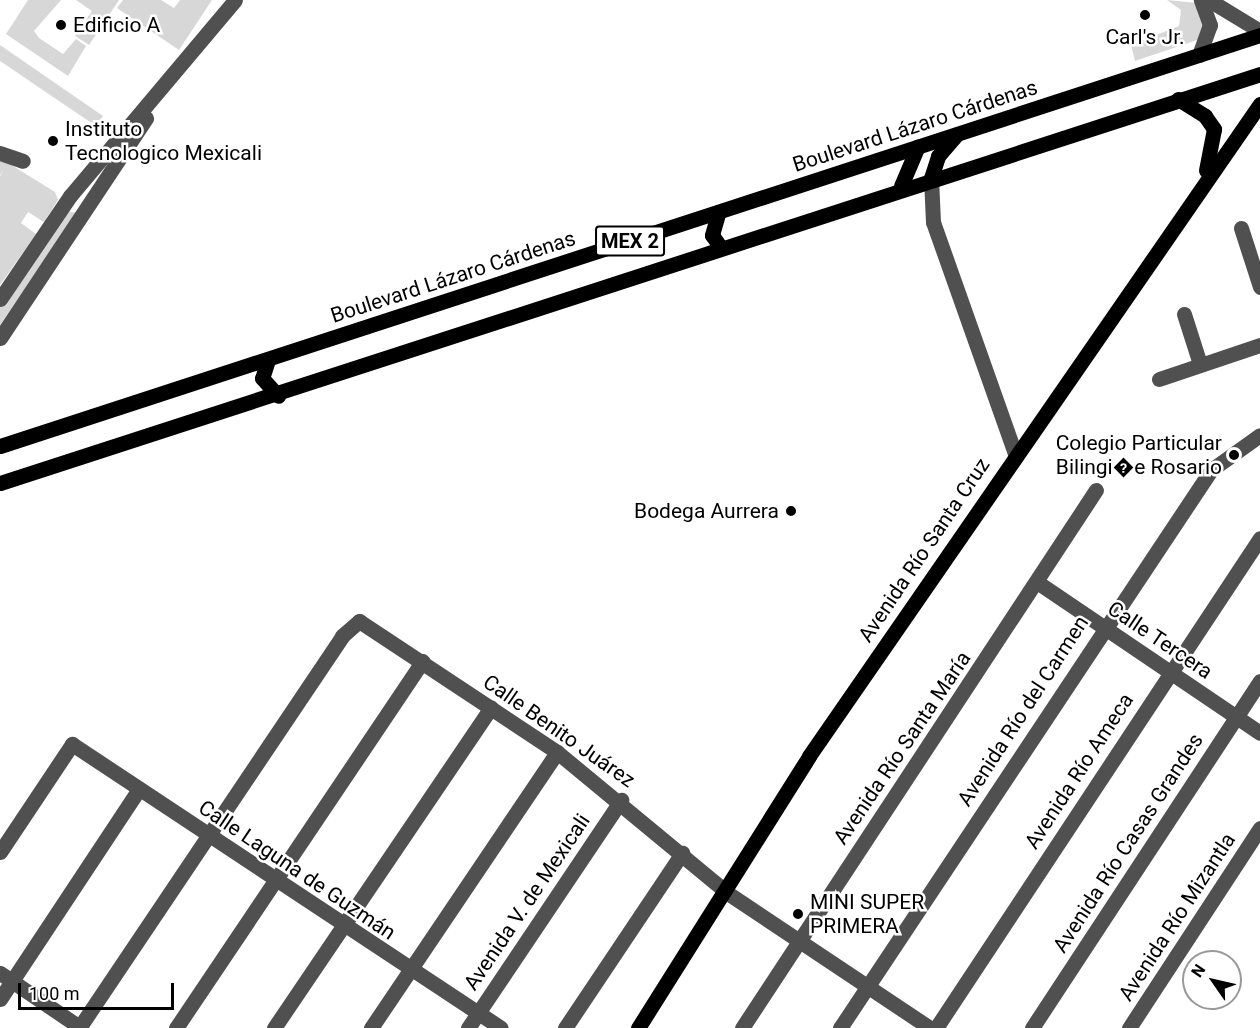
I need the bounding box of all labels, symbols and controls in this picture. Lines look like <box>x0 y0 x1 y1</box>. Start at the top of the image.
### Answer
marker: Carl's Jr. <box>1138 8 1152 22</box>
place label: Edificio A <box>73 12 160 38</box>
marker: Edificio A <box>54 18 68 32</box>
place label: Carl's Jr. <box>1105 24 1185 50</box>
street label: Boulevard Lázaro Cárdenas <box>790 75 1040 177</box>
place label: Instituto Tecnologico Mexicali <box>65 116 262 166</box>
marker: Instituto Tecnologico Mexicali <box>46 134 60 148</box>
road number: MEX 2 <box>594 224 666 258</box>
street label: Boulevard Lázaro Cárdenas <box>328 226 578 328</box>
place label: Colegio Particular Bilingi�e Rosario <box>1056 430 1222 480</box>
marker: Colegio Particular Bilingi�e Rosario <box>1227 448 1241 462</box>
street label: Avenida Río Santa Cruz <box>853 453 995 647</box>
place label: Bodega Aurrera <box>634 498 779 524</box>
marker: Bodega Aurrera <box>784 504 798 518</box>
street label: Calle Tercera <box>1103 596 1217 684</box>
street label: Avenida Río del Carmen <box>952 611 1094 811</box>
street label: Avenida Río Santa María <box>828 647 976 849</box>
street label: Calle Benito Juárez <box>478 669 640 793</box>
street label: Avenida Río Ameca <box>1019 688 1139 854</box>
street label: Avenida Río Casas Grandes <box>1048 729 1208 957</box>
street label: Calle Laguna de Guzmán <box>194 795 400 945</box>
street label: Avenida V. de Mexicali <box>459 809 595 995</box>
street label: Avenida Río Mizantla <box>1113 828 1241 1006</box>
place label: MINI SUPER PRIMERA <box>810 889 924 939</box>
marker: MINI SUPER PRIMERA <box>791 907 805 921</box>
north arrow <box>1182 950 1242 1010</box>
text: N <box>1187 961 1209 981</box>
scale bar <box>21 971 177 1009</box>
text: 100 m <box>29 983 80 1004</box>

